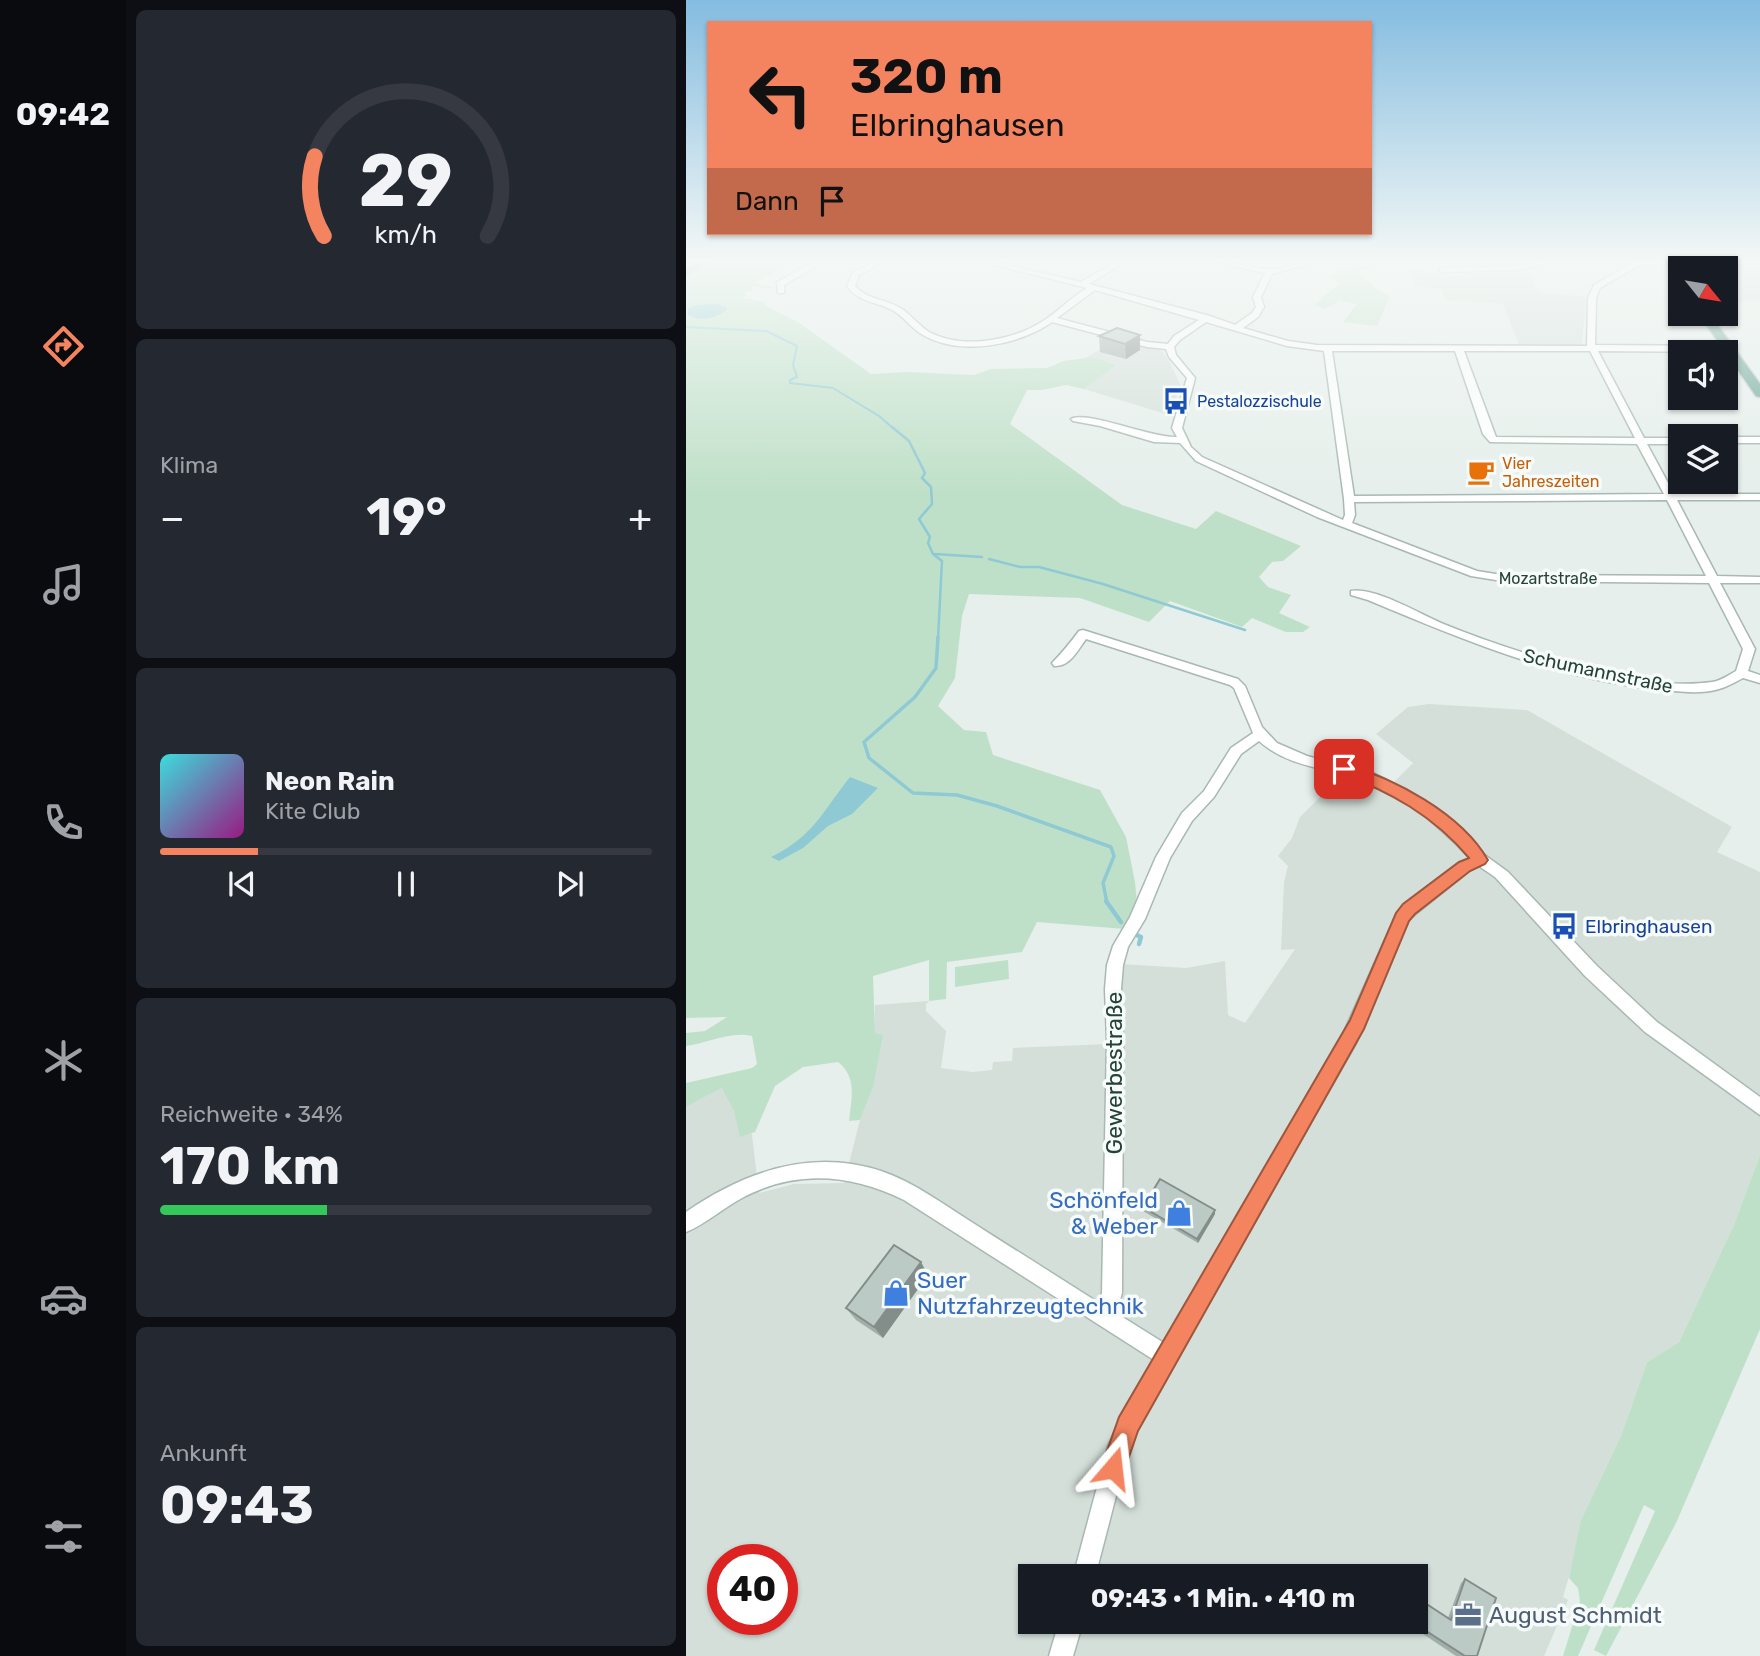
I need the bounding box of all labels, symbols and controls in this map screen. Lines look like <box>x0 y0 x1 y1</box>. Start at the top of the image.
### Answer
text: 320 m <box>850 47 1003 105</box>
icon: left <box>735 49 826 140</box>
text: 09:42 <box>16 95 110 133</box>
text: Elbringhausen <box>850 106 1065 144</box>
text: 29 <box>359 138 453 224</box>
icon: arrive <box>813 182 851 220</box>
text: Dann <box>735 186 799 217</box>
text: km/h <box>375 219 437 248</box>
north arrow <box>1668 256 1738 326</box>
map controls <box>1668 256 1738 494</box>
icon: directions <box>39 322 88 371</box>
button: sound <box>1668 340 1738 410</box>
bus stop icon: Pestalozzischule <box>1161 386 1191 416</box>
place label: Pestalozzischule <box>1197 392 1322 411</box>
button: layers <box>1668 424 1738 494</box>
text: Klima <box>160 451 218 479</box>
place label: Vier Jahreszeiten <box>1502 454 1599 491</box>
cafe icon: Vier Jahreszeiten <box>1466 457 1496 487</box>
text: 19° <box>366 486 447 548</box>
text: − <box>160 495 185 541</box>
text: + <box>628 495 652 541</box>
icon: music <box>39 560 88 609</box>
street label: Mozartstraße <box>1499 569 1597 588</box>
street label: Schumannstraße <box>1521 644 1675 698</box>
pin <box>1314 739 1374 799</box>
icon: arrive <box>1325 750 1363 788</box>
text: Neon Rain <box>265 766 395 797</box>
text: Kite Club <box>265 797 360 825</box>
icon: phone <box>39 798 88 847</box>
icon: previous <box>223 865 261 903</box>
icon: pause <box>387 865 425 903</box>
icon: next <box>551 865 589 903</box>
bus stop icon: Elbringhausen <box>1549 911 1579 941</box>
place label: Elbringhausen <box>1585 915 1712 938</box>
street label: Gewerbestraße <box>1100 992 1128 1154</box>
icon: climate <box>39 1036 88 1085</box>
text: Reichweite · 34% <box>160 1100 343 1128</box>
text: 170 km <box>160 1135 340 1197</box>
place label: Schönfeld & Weber <box>1049 1186 1158 1240</box>
shop icon: Schönfeld & Weber <box>1164 1198 1194 1228</box>
place label: Suer Nutzfahrzeugtechnik <box>917 1266 1144 1320</box>
icon: car <box>39 1274 88 1323</box>
shop icon: Suer Nutzfahrzeugtechnik <box>881 1278 911 1308</box>
position arrow <box>1076 1431 1150 1505</box>
text: Ankunft <box>160 1439 247 1467</box>
text: 09:43 <box>160 1474 314 1536</box>
icon: filters <box>39 1512 88 1561</box>
speed limit sign: 40 <box>707 1544 798 1635</box>
text: 09:43 · 1 Min. · 410 m <box>1091 1583 1355 1614</box>
office icon: August Schmidt <box>1453 1600 1483 1630</box>
place label: August Schmidt <box>1489 1601 1662 1629</box>

